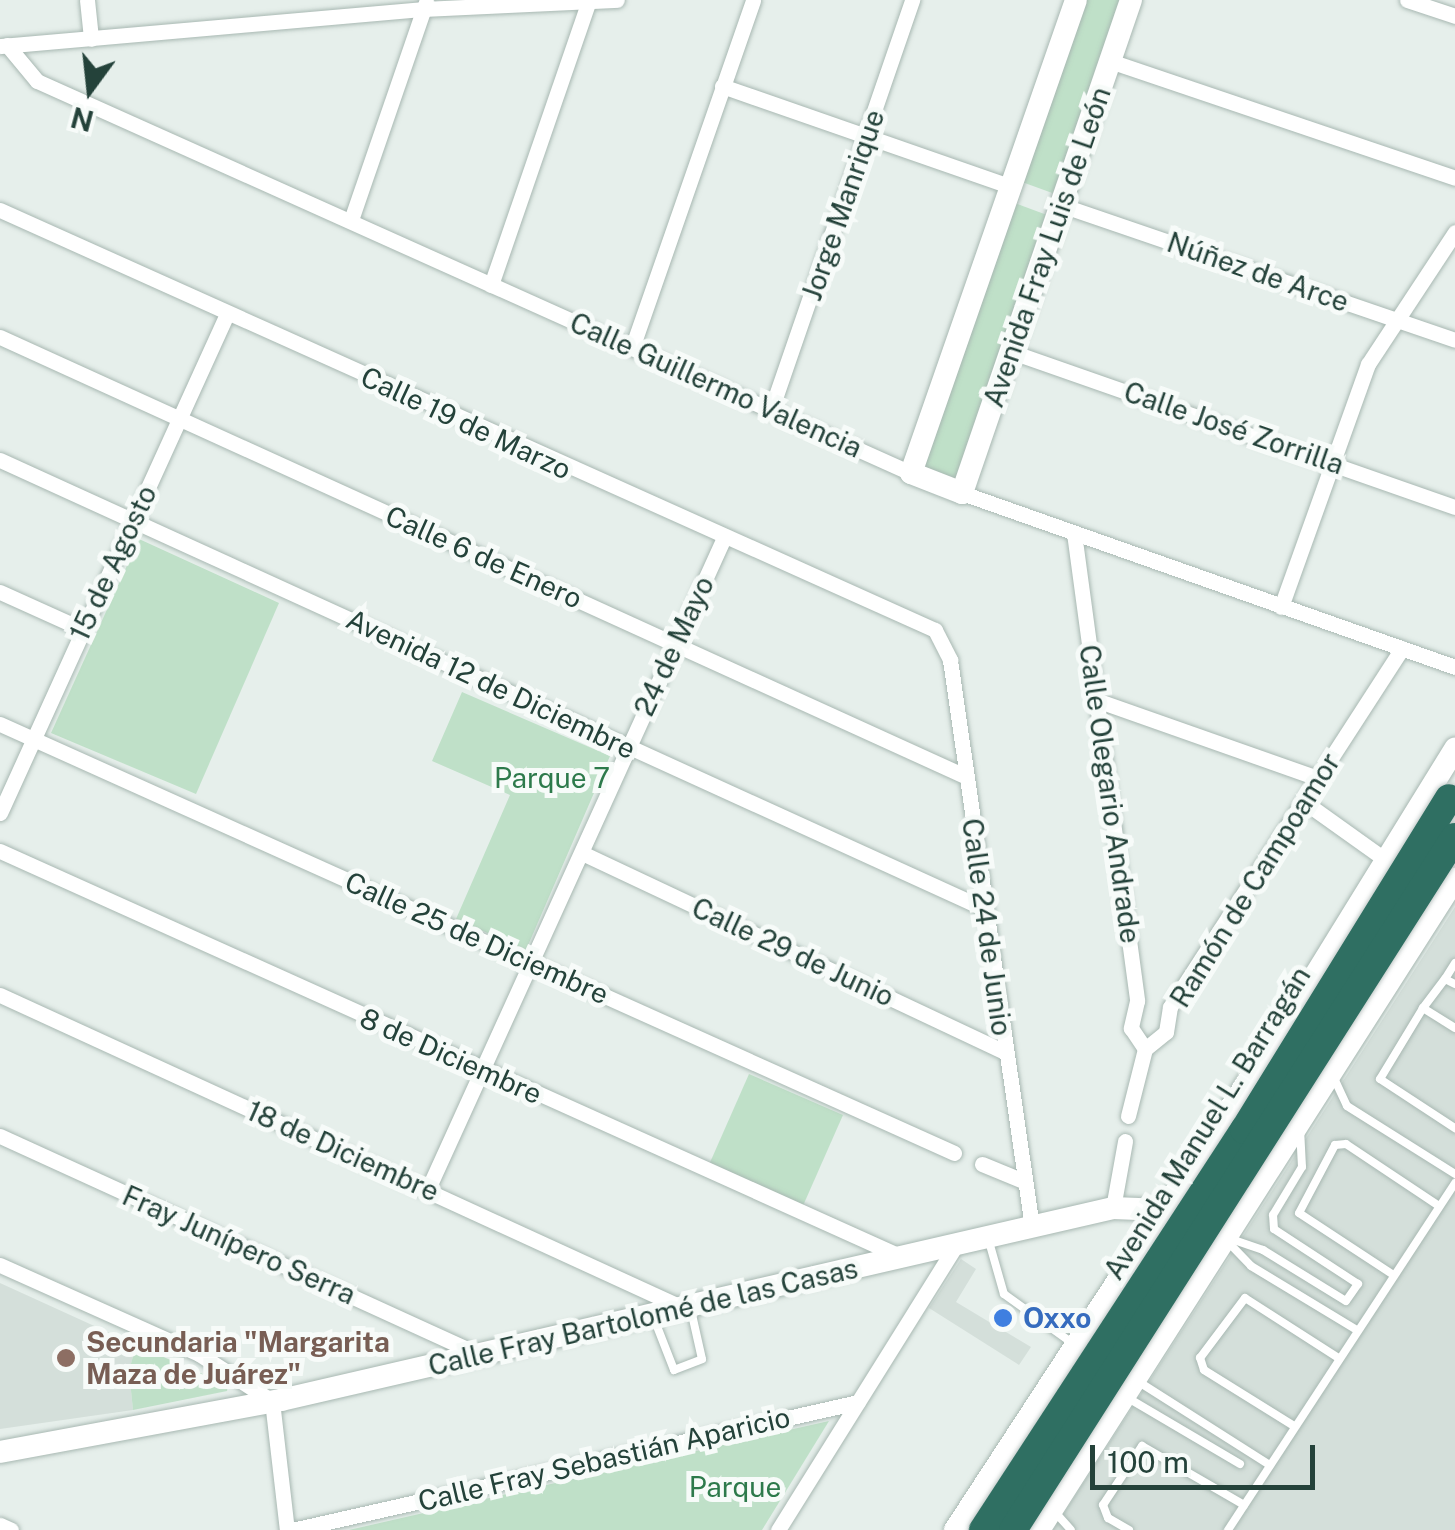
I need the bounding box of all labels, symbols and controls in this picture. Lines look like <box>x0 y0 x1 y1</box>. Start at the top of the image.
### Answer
north arrow <box>40 40 140 140</box>
street label: Avenida Fray Luis de León <box>976 82 1118 412</box>
text: N <box>67 101 97 138</box>
street label: Jorge Manrique <box>795 105 891 305</box>
street label: Núñez de Arce <box>1162 225 1354 319</box>
street label: Calle Guillermo Valencia <box>564 305 868 465</box>
street label: Calle 19 de Marzo <box>355 359 577 487</box>
street label: Calle José Zorrilla <box>1119 375 1349 481</box>
street label: 15 de Agosto <box>62 480 164 646</box>
street label: Calle 6 de Enero <box>380 498 588 616</box>
street label: 24 de Mayo <box>627 571 721 721</box>
street label: Avenida 12 de Diciembre <box>341 602 641 766</box>
street label: Calle Olegario Andrade <box>1072 642 1148 946</box>
street label: Ramón de Campoamor <box>1163 746 1347 1014</box>
park label: Parque 7 <box>494 761 610 795</box>
street label: Calle 24 de Junio <box>955 816 1019 1038</box>
street label: Calle 25 de Diciembre <box>340 865 614 1011</box>
street label: Calle 29 de Junio <box>686 890 900 1014</box>
street label: Avenida Manuel L. Barragán <box>1097 960 1317 1286</box>
street label: 8 de Diciembre <box>355 1001 547 1111</box>
street label: 18 de Diciembre <box>241 1093 445 1209</box>
street label: Fray Junípero Serra <box>117 1178 361 1312</box>
street label: Calle Fray Bartolomé de las Casas <box>424 1251 862 1383</box>
place label: Oxxo <box>1023 1301 1091 1335</box>
marker: Oxxo <box>992 1307 1014 1329</box>
place label: Secundaria "Margarita Maza de Juárez" <box>86 1325 390 1391</box>
marker: Secundaria "Margarita Maza de Juárez" <box>55 1347 77 1369</box>
street label: Calle Fray Sebastián Aparicio <box>415 1400 793 1518</box>
scale bar <box>1095 1425 1320 1487</box>
text: 100 m <box>1107 1444 1189 1480</box>
park label: Parque <box>689 1470 781 1504</box>

